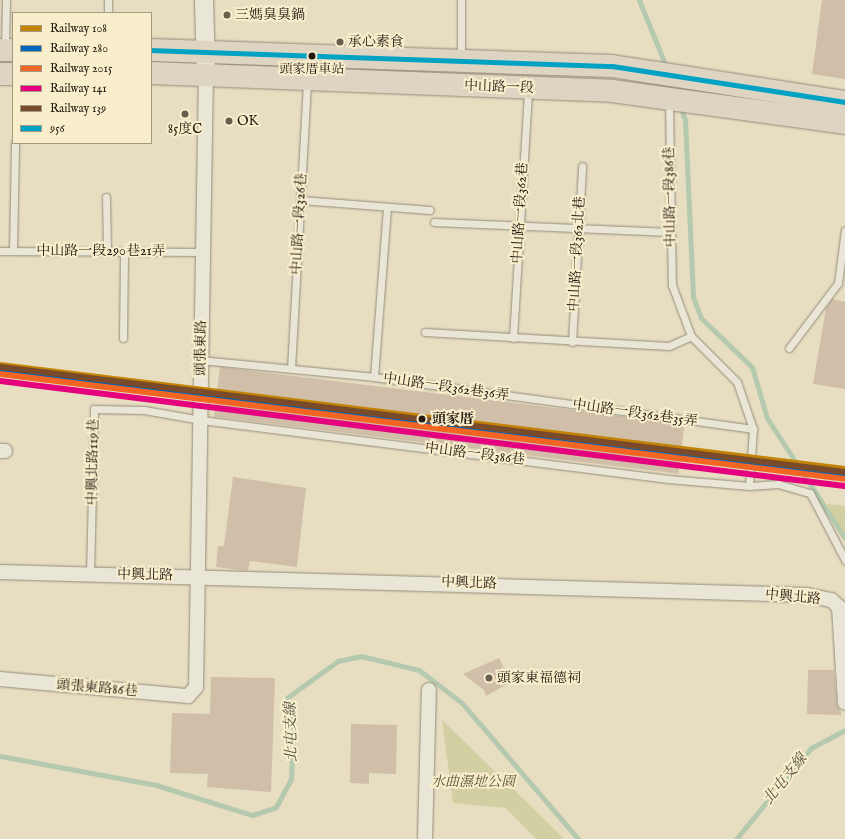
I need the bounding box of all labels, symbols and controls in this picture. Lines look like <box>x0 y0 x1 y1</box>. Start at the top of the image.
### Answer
place label: 三媽臭臭鍋 <box>235 7 305 23</box>
marker: 三媽臭臭鍋 <box>222 10 232 20</box>
legend <box>12 12 152 144</box>
text: Railway 108 <box>50 21 107 36</box>
place label: 承心素食 <box>348 34 404 50</box>
marker: 承心素食 <box>335 37 345 47</box>
text: Railway 280 <box>50 41 108 56</box>
marker: 頭家厝車站 <box>307 51 317 61</box>
text: Railway 2015 <box>50 61 112 76</box>
place label: 頭家厝車站 <box>280 62 344 78</box>
street label: 中山路一段 <box>464 77 534 97</box>
text: Railway 141 <box>50 81 107 96</box>
text: Railway 139 <box>50 101 106 116</box>
marker: 85度C <box>180 109 190 119</box>
place label: OK <box>237 113 259 129</box>
marker: OK <box>224 116 234 126</box>
text: 956 <box>50 121 65 136</box>
place label: 85度C <box>168 121 202 137</box>
street label: 中山路一段386巷 <box>661 147 679 247</box>
street label: 中山路一段362巷 <box>509 162 531 264</box>
street label: 中山路一段326巷 <box>288 173 310 275</box>
street label: 中山路一段362北巷 <box>566 196 588 312</box>
street label: 中山路一段290巷21弄 <box>36 243 166 259</box>
street label: 頭張東路 <box>192 320 210 376</box>
street label: 中山路一段362巷36弄 <box>382 370 510 404</box>
street label: 中山路一段362巷35弄 <box>571 396 699 430</box>
place label: 頭家厝 <box>432 411 474 427</box>
marker: 頭家厝 <box>415 412 429 426</box>
street label: 中興北路119巷 <box>84 419 102 505</box>
street label: 中山路一段386巷 <box>424 440 526 468</box>
street label: 中興北路 <box>117 566 173 584</box>
street label: 中興北路 <box>441 574 497 592</box>
street label: 中興北路 <box>764 586 822 608</box>
place label: 頭家東福德祠 <box>497 670 581 686</box>
marker: 頭家東福德祠 <box>484 673 494 683</box>
street label: 頭張東路86巷 <box>56 676 138 700</box>
water label: 北屯支線 <box>281 702 301 762</box>
water label: 北屯支線 <box>759 750 811 808</box>
park label: 水曲濕地公園 <box>431 774 515 790</box>

